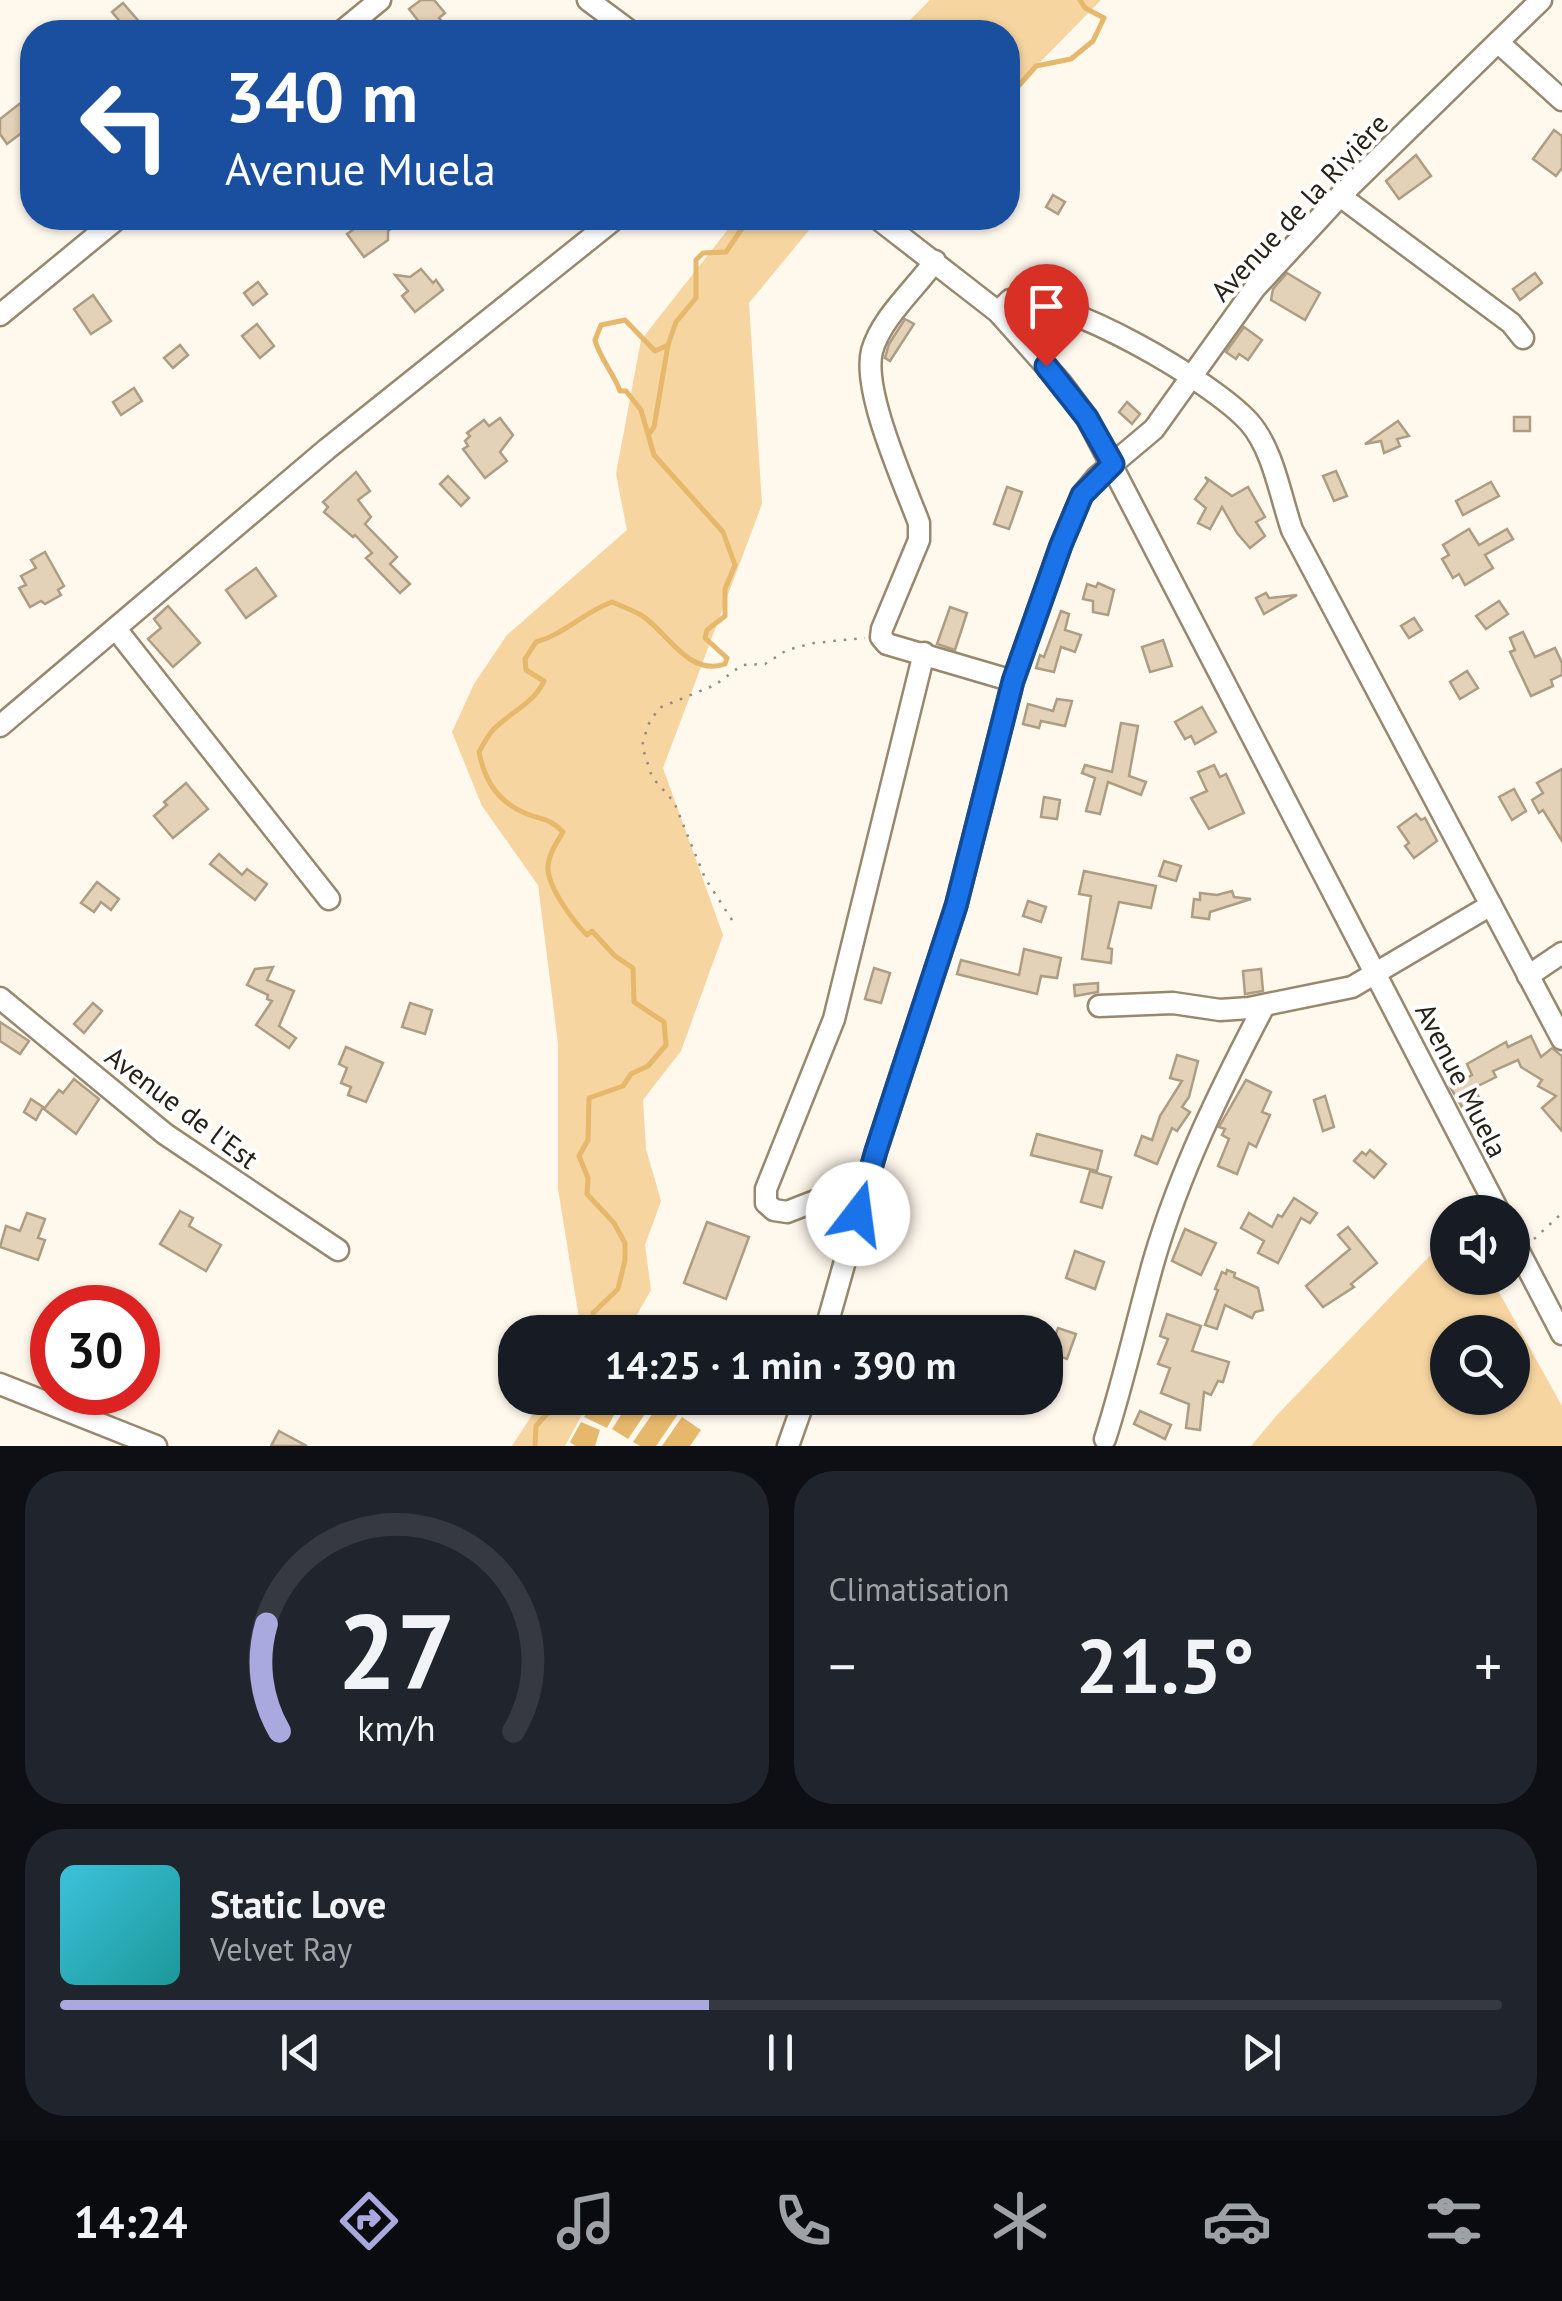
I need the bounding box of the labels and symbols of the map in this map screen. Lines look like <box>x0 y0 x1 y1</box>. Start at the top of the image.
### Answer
street label: Avenue de la Rivière <box>1202 105 1396 309</box>
pin <box>1004 264 1089 367</box>
street label: Avenue Muela <box>1407 997 1517 1163</box>
street label: Avenue de l'Est <box>98 1037 266 1177</box>
position arrow <box>806 1162 910 1266</box>
speed limit sign: 30 <box>30 1285 160 1415</box>

